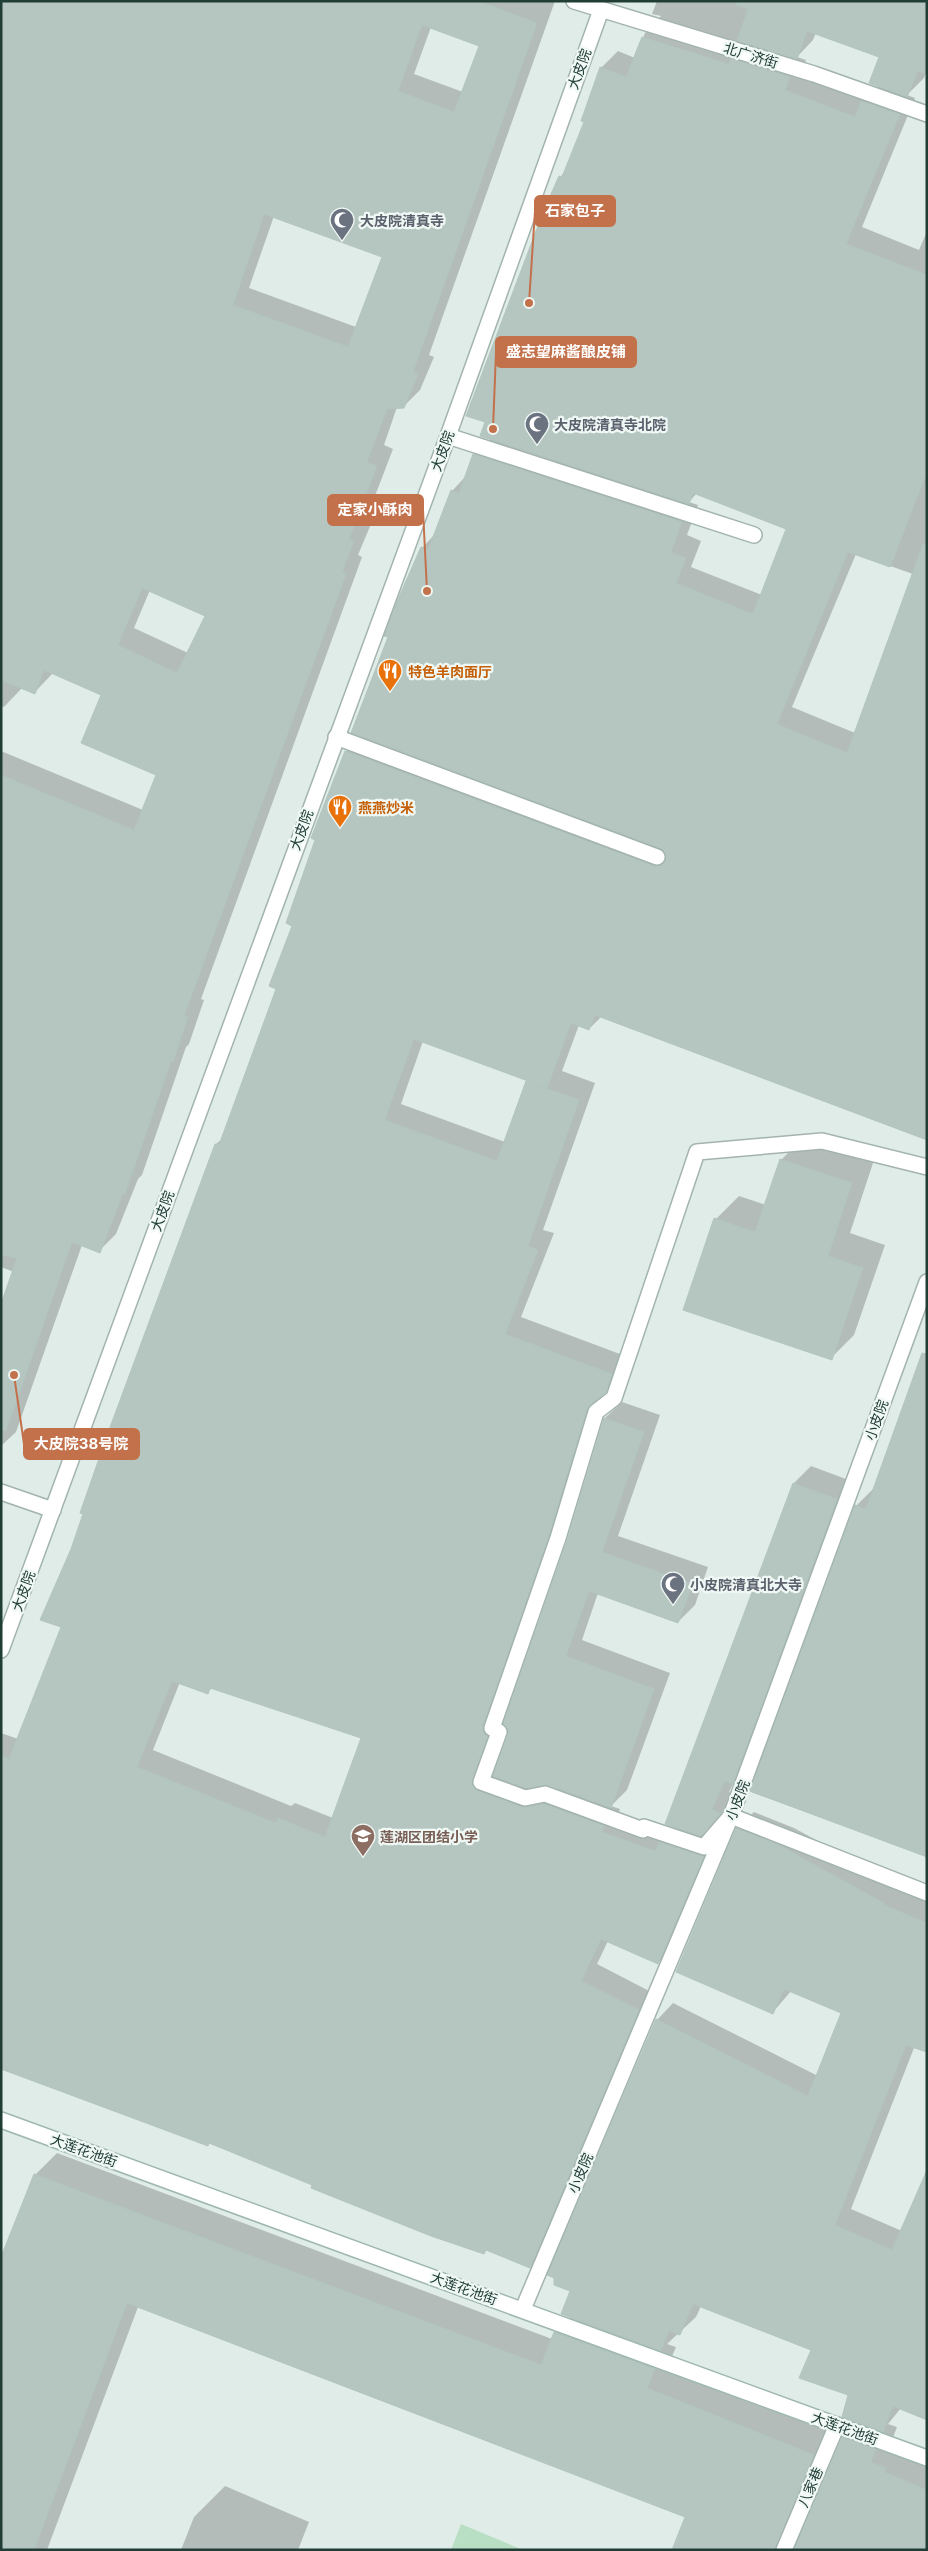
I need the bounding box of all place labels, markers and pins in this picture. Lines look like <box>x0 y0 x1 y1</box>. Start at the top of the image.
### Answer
callout: 石家包子 <box>535 196 615 226</box>
mosque icon: 大皮院清真寺 <box>329 207 355 241</box>
place label: 大皮院清真寺 <box>360 212 444 229</box>
callout: 盛志望麻酱酿皮铺 <box>496 337 636 367</box>
mosque icon: 大皮院清真寺北院 <box>524 411 550 445</box>
place label: 大皮院清真寺北院 <box>554 416 666 433</box>
callout: 定家小酥肉 <box>328 495 423 525</box>
restaurant icon: 特色羊肉面厅 <box>377 658 403 692</box>
place label: 特色羊肉面厅 <box>408 663 492 680</box>
restaurant icon: 燕燕炒米 <box>327 794 353 828</box>
place label: 燕燕炒米 <box>358 799 414 816</box>
callout: 大皮院38号院 <box>24 1429 139 1459</box>
mosque icon: 小皮院清真北大寺 <box>660 1571 686 1605</box>
place label: 小皮院清真北大寺 <box>690 1576 802 1593</box>
school or university icon: 莲湖区团结小学 <box>350 1823 376 1857</box>
place label: 莲湖区团结小学 <box>380 1828 478 1845</box>

